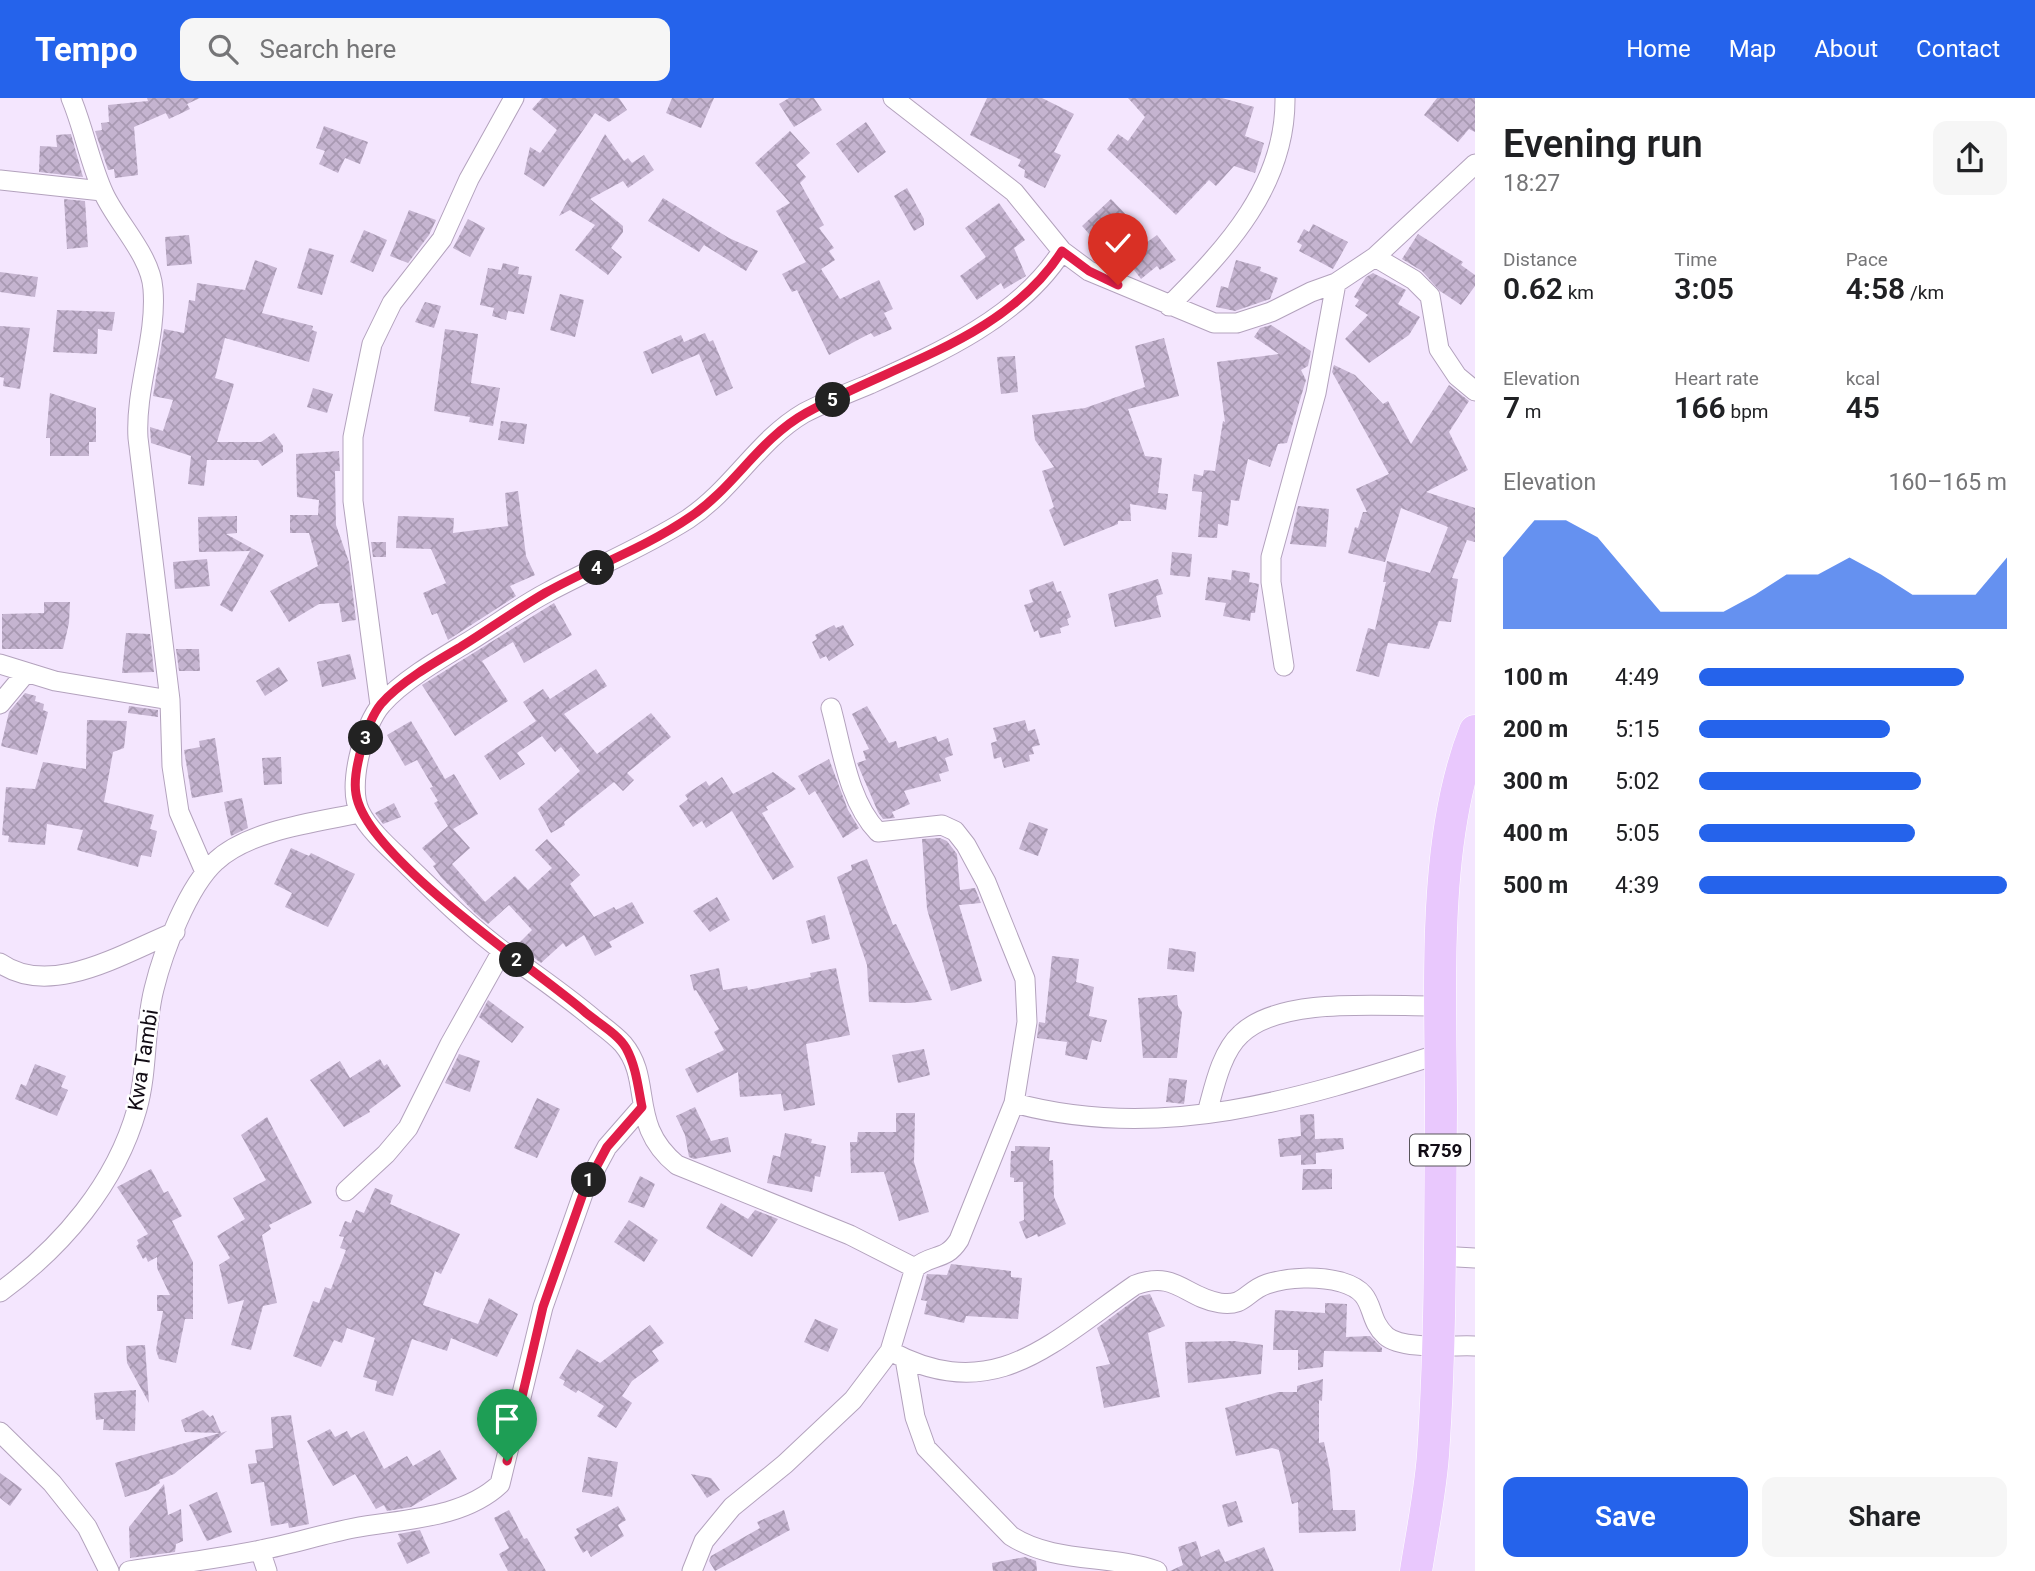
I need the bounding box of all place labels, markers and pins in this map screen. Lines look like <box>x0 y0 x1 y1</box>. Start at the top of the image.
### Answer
pin <box>1088 213 1148 285</box>
pin: 5 <box>816 382 850 418</box>
pin: 4 <box>580 550 614 586</box>
pin: 3 <box>348 720 384 756</box>
pin: 2 <box>500 942 534 978</box>
pin: 1 <box>572 1162 606 1198</box>
pin <box>477 1389 537 1461</box>

